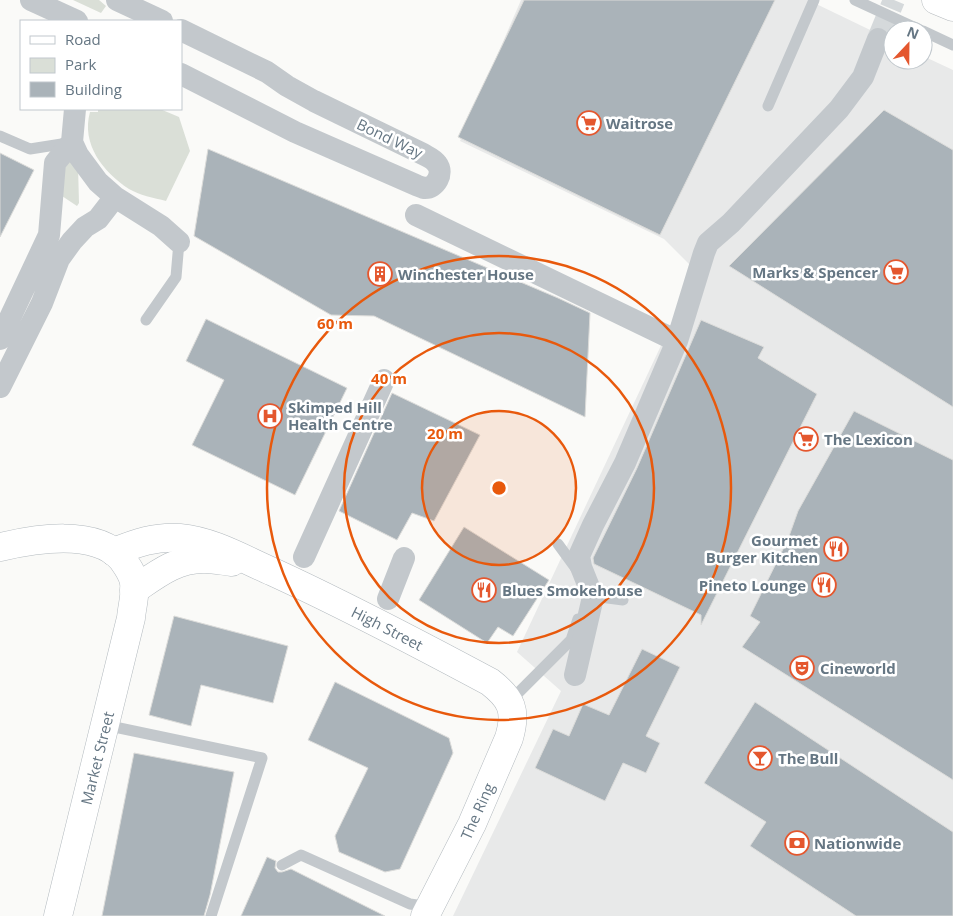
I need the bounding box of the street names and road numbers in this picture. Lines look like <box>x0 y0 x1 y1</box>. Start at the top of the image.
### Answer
street label: Bond Way <box>354 114 427 163</box>
street label: High Street <box>348 601 427 655</box>
street label: Market Street <box>76 709 118 807</box>
street label: The Ring <box>456 779 498 843</box>

